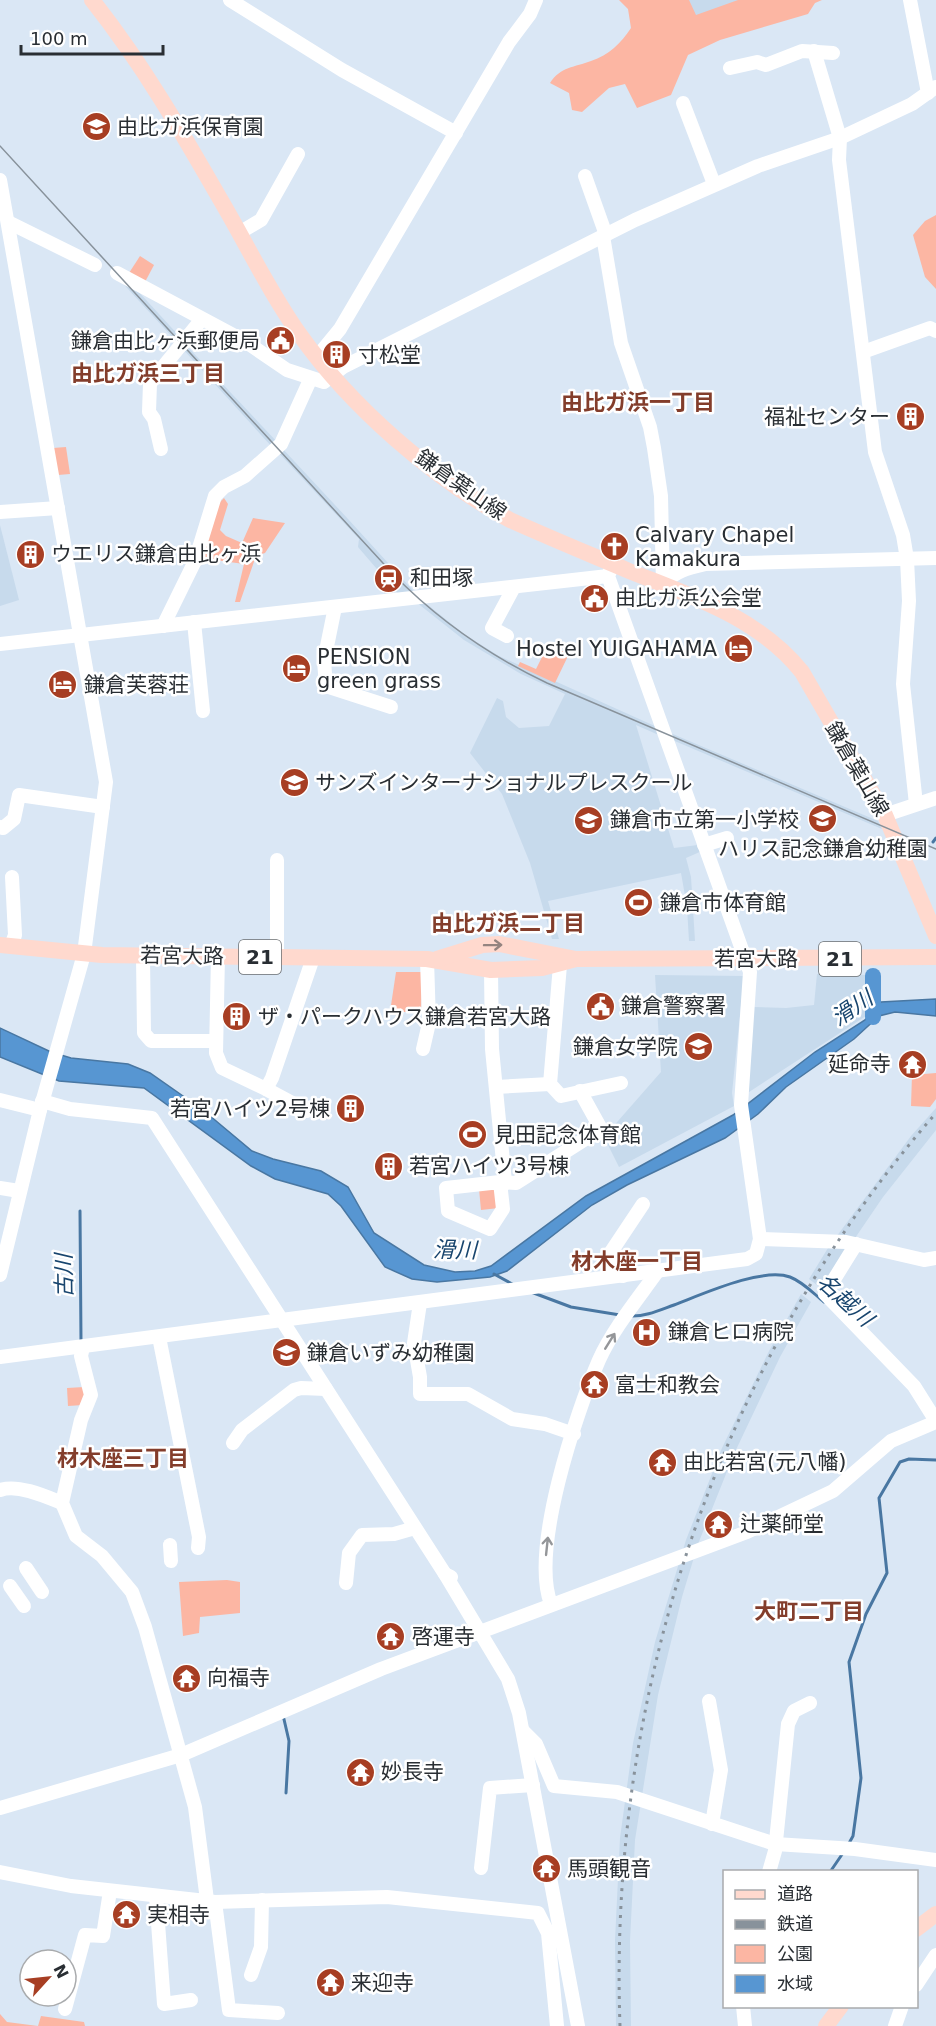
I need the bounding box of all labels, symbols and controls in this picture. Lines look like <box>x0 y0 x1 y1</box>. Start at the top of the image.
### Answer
scale bar <box>21 18 164 56</box>
text: 100 m <box>30 28 88 49</box>
school or university icon: 由比ガ浜保育園 <box>80 111 112 143</box>
place label: 由比ガ浜保育園 <box>117 115 264 139</box>
public building icon: 鎌倉由比ヶ浜郵便局 <box>265 325 297 357</box>
place label: 鎌倉由比ヶ浜郵便局 <box>71 329 260 353</box>
building icon: 寸松堂 <box>321 339 353 371</box>
place label: 寸松堂 <box>358 343 421 367</box>
district label: 由比ガ浜三丁目 <box>71 361 225 386</box>
district label: 由比ガ浜一丁目 <box>561 390 715 415</box>
building icon: 福祉センター <box>895 401 927 433</box>
place label: 福祉センター <box>764 405 890 429</box>
street label: 鎌倉葉山線 <box>411 445 511 525</box>
place label: Calvary Chapel Kamakura <box>635 523 794 571</box>
church icon: Calvary Chapel Kamakura <box>598 531 630 563</box>
building icon: ウエリス鎌倉由比ヶ浜 <box>14 538 46 570</box>
place label: ウエリス鎌倉由比ヶ浜 <box>51 542 261 566</box>
station icon: 和田塚 <box>373 562 405 594</box>
place label: 和田塚 <box>410 566 473 590</box>
public building icon: 由比ガ浜公会堂 <box>578 582 610 614</box>
place label: 由比ガ浜公会堂 <box>615 586 762 610</box>
hotel icon: Hostel YUIGAHAMA <box>722 633 754 665</box>
place label: Hostel YUIGAHAMA <box>516 637 718 661</box>
place label: PENSION green grass <box>317 645 441 693</box>
hotel icon: PENSION green grass <box>280 653 312 685</box>
hotel icon: 鎌倉芙蓉荘 <box>47 669 79 701</box>
place label: 鎌倉芙蓉荘 <box>84 673 189 697</box>
street label: 鎌倉葉山線 <box>820 718 894 820</box>
school or university icon: サンズインターナショナルプレスクール <box>278 767 310 799</box>
place label: サンズインターナショナルプレスクール <box>315 771 693 795</box>
school or university icon: ハリス記念鎌倉幼稚園 <box>807 802 839 834</box>
school or university icon: 鎌倉市立第一小学校 <box>573 804 605 836</box>
place label: 鎌倉市立第一小学校 <box>610 808 799 832</box>
place label: ハリス記念鎌倉幼稚園 <box>718 837 928 861</box>
sports icon: 鎌倉市体育館 <box>623 887 655 919</box>
place label: 鎌倉市体育館 <box>660 891 786 915</box>
district label: 由比ガ浜二丁目 <box>431 911 585 936</box>
one-way arrow <box>482 939 502 951</box>
road number: 21 <box>239 940 281 974</box>
road number: 21 <box>819 942 861 976</box>
street label: 若宮大路 <box>140 943 224 969</box>
street label: 若宮大路 <box>714 947 798 971</box>
water label: 滑川 <box>827 984 879 1031</box>
public building icon: 鎌倉警察署 <box>584 990 616 1022</box>
place label: 鎌倉警察署 <box>621 994 726 1018</box>
building icon: ザ・パークハウス鎌倉若宮大路 <box>221 1001 253 1033</box>
place label: ザ・パークハウス鎌倉若宮大路 <box>258 1005 551 1029</box>
school or university icon: 鎌倉女学院 <box>683 1031 715 1063</box>
place label: 鎌倉女学院 <box>573 1035 678 1059</box>
temple icon: 延命寺 <box>896 1048 928 1080</box>
place label: 延命寺 <box>828 1052 891 1076</box>
building icon: 若宮ハイツ2号棟 <box>335 1093 367 1125</box>
place label: 若宮ハイツ2号棟 <box>170 1097 330 1121</box>
sports icon: 見田記念体育館 <box>457 1119 489 1151</box>
place label: 見田記念体育館 <box>494 1123 641 1147</box>
building icon: 若宮ハイツ3号棟 <box>372 1150 404 1182</box>
place label: 若宮ハイツ3号棟 <box>409 1154 569 1178</box>
water label: 滑川 <box>433 1237 479 1263</box>
district label: 材木座一丁目 <box>571 1249 703 1274</box>
water label: 古川 <box>51 1252 77 1298</box>
water label: 名越川 <box>812 1269 879 1333</box>
hospital icon: 鎌倉ヒロ病院 <box>631 1316 663 1348</box>
place label: 鎌倉ヒロ病院 <box>668 1320 794 1344</box>
one-way arrow <box>604 1333 617 1350</box>
school or university icon: 鎌倉いずみ幼稚園 <box>270 1337 302 1369</box>
place label: 鎌倉いずみ幼稚園 <box>307 1341 475 1365</box>
temple icon: 富士和教会 <box>578 1369 610 1401</box>
place label: 富士和教会 <box>615 1373 720 1397</box>
district label: 材木座三丁目 <box>57 1446 189 1471</box>
temple icon: 由比若宮(元八幡) <box>646 1446 678 1478</box>
place label: 由比若宮(元八幡) <box>683 1450 846 1474</box>
temple icon: 辻薬師堂 <box>703 1508 735 1540</box>
place label: 辻薬師堂 <box>740 1512 824 1536</box>
one-way arrow <box>542 1537 553 1557</box>
district label: 大町二丁目 <box>754 1599 864 1624</box>
temple icon: 啓運寺 <box>375 1621 407 1653</box>
place label: 啓運寺 <box>412 1625 475 1649</box>
temple icon: 向福寺 <box>170 1662 202 1694</box>
place label: 向福寺 <box>207 1666 270 1690</box>
temple icon: 妙長寺 <box>344 1756 376 1788</box>
place label: 妙長寺 <box>381 1760 444 1784</box>
temple icon: 馬頭観音 <box>530 1853 562 1885</box>
place label: 馬頭観音 <box>567 1857 651 1881</box>
legend <box>723 1870 918 2008</box>
text: 道路 <box>777 1883 813 1904</box>
temple icon: 実相寺 <box>110 1899 142 1931</box>
place label: 実相寺 <box>147 1903 210 1927</box>
text: 鉄道 <box>777 1913 813 1934</box>
text: 公園 <box>777 1943 813 1964</box>
north arrow <box>18 1948 78 2008</box>
text: N <box>49 1961 72 1982</box>
temple icon: 来迎寺 <box>314 1967 346 1999</box>
place label: 来迎寺 <box>351 1971 414 1995</box>
text: 水域 <box>777 1973 813 1994</box>

